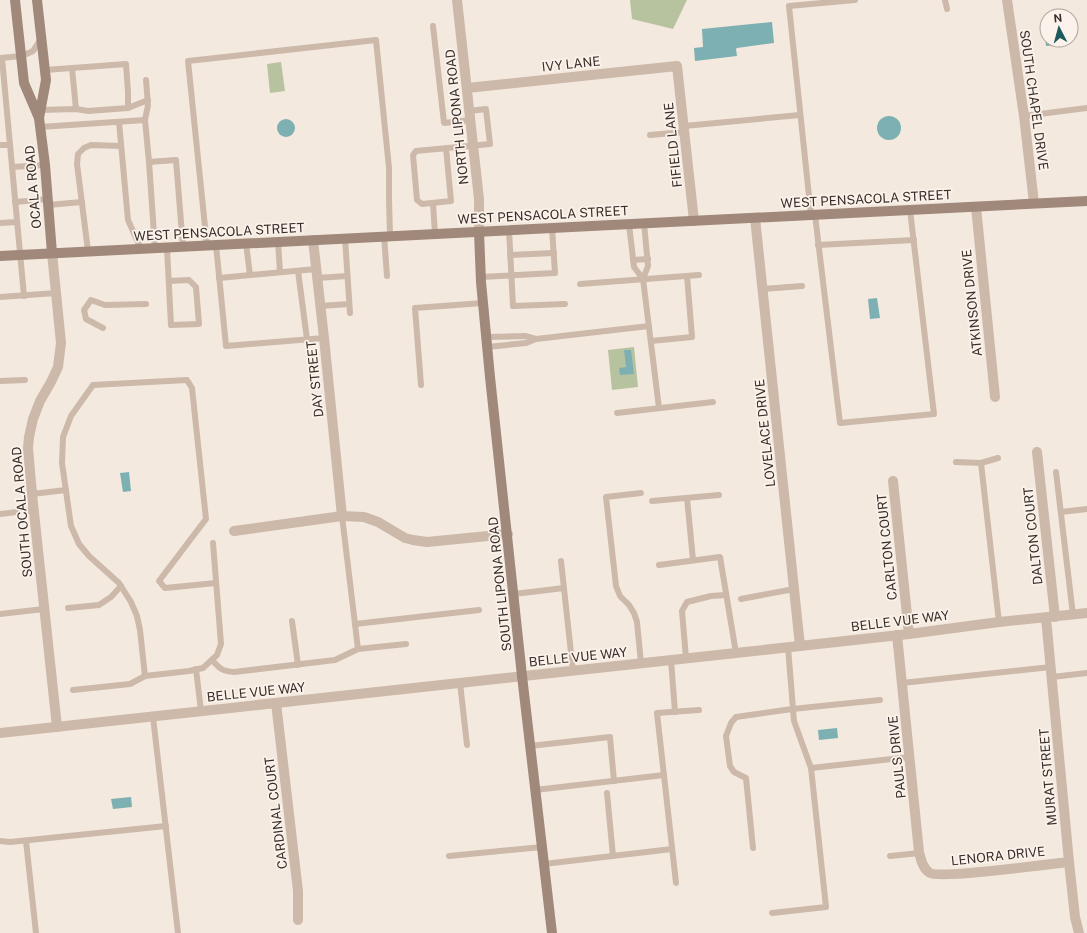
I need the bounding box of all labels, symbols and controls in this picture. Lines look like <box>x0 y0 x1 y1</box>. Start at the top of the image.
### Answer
north arrow <box>1039 8 1079 48</box>
text: N <box>1053 12 1063 24</box>
street label: SOUTH CHAPEL DRIVE <box>1017 29 1051 171</box>
street label: NORTH LIPONA ROAD <box>442 49 472 185</box>
street label: IVY LANE <box>541 53 601 75</box>
street label: FIFIELD LANE <box>661 102 685 188</box>
street label: OCALA ROAD <box>22 145 44 229</box>
street label: WEST PENSACOLA STREET <box>780 187 952 211</box>
street label: WEST PENSACOLA STREET <box>457 203 629 227</box>
street label: WEST PENSACOLA STREET <box>133 220 305 244</box>
street label: ATKINSON DRIVE <box>959 249 985 357</box>
street label: DAY STREET <box>303 340 326 418</box>
street label: LOVELACE DRIVE <box>752 378 778 488</box>
street label: SOUTH OCALA ROAD <box>9 446 35 578</box>
street label: DALTON COURT <box>1020 486 1046 586</box>
street label: CARLTON COURT <box>874 493 900 601</box>
street label: SOUTH LIPONA ROAD <box>485 516 515 652</box>
street label: BELLE VUE WAY <box>850 608 950 634</box>
street label: BELLE VUE WAY <box>528 644 628 670</box>
street label: BELLE VUE WAY <box>206 679 306 705</box>
street label: PAULS DRIVE <box>885 715 909 799</box>
street label: MURAT STREET <box>1036 727 1060 826</box>
street label: CARDINAL COURT <box>262 756 290 870</box>
street label: LENORA DRIVE <box>950 844 1046 868</box>

